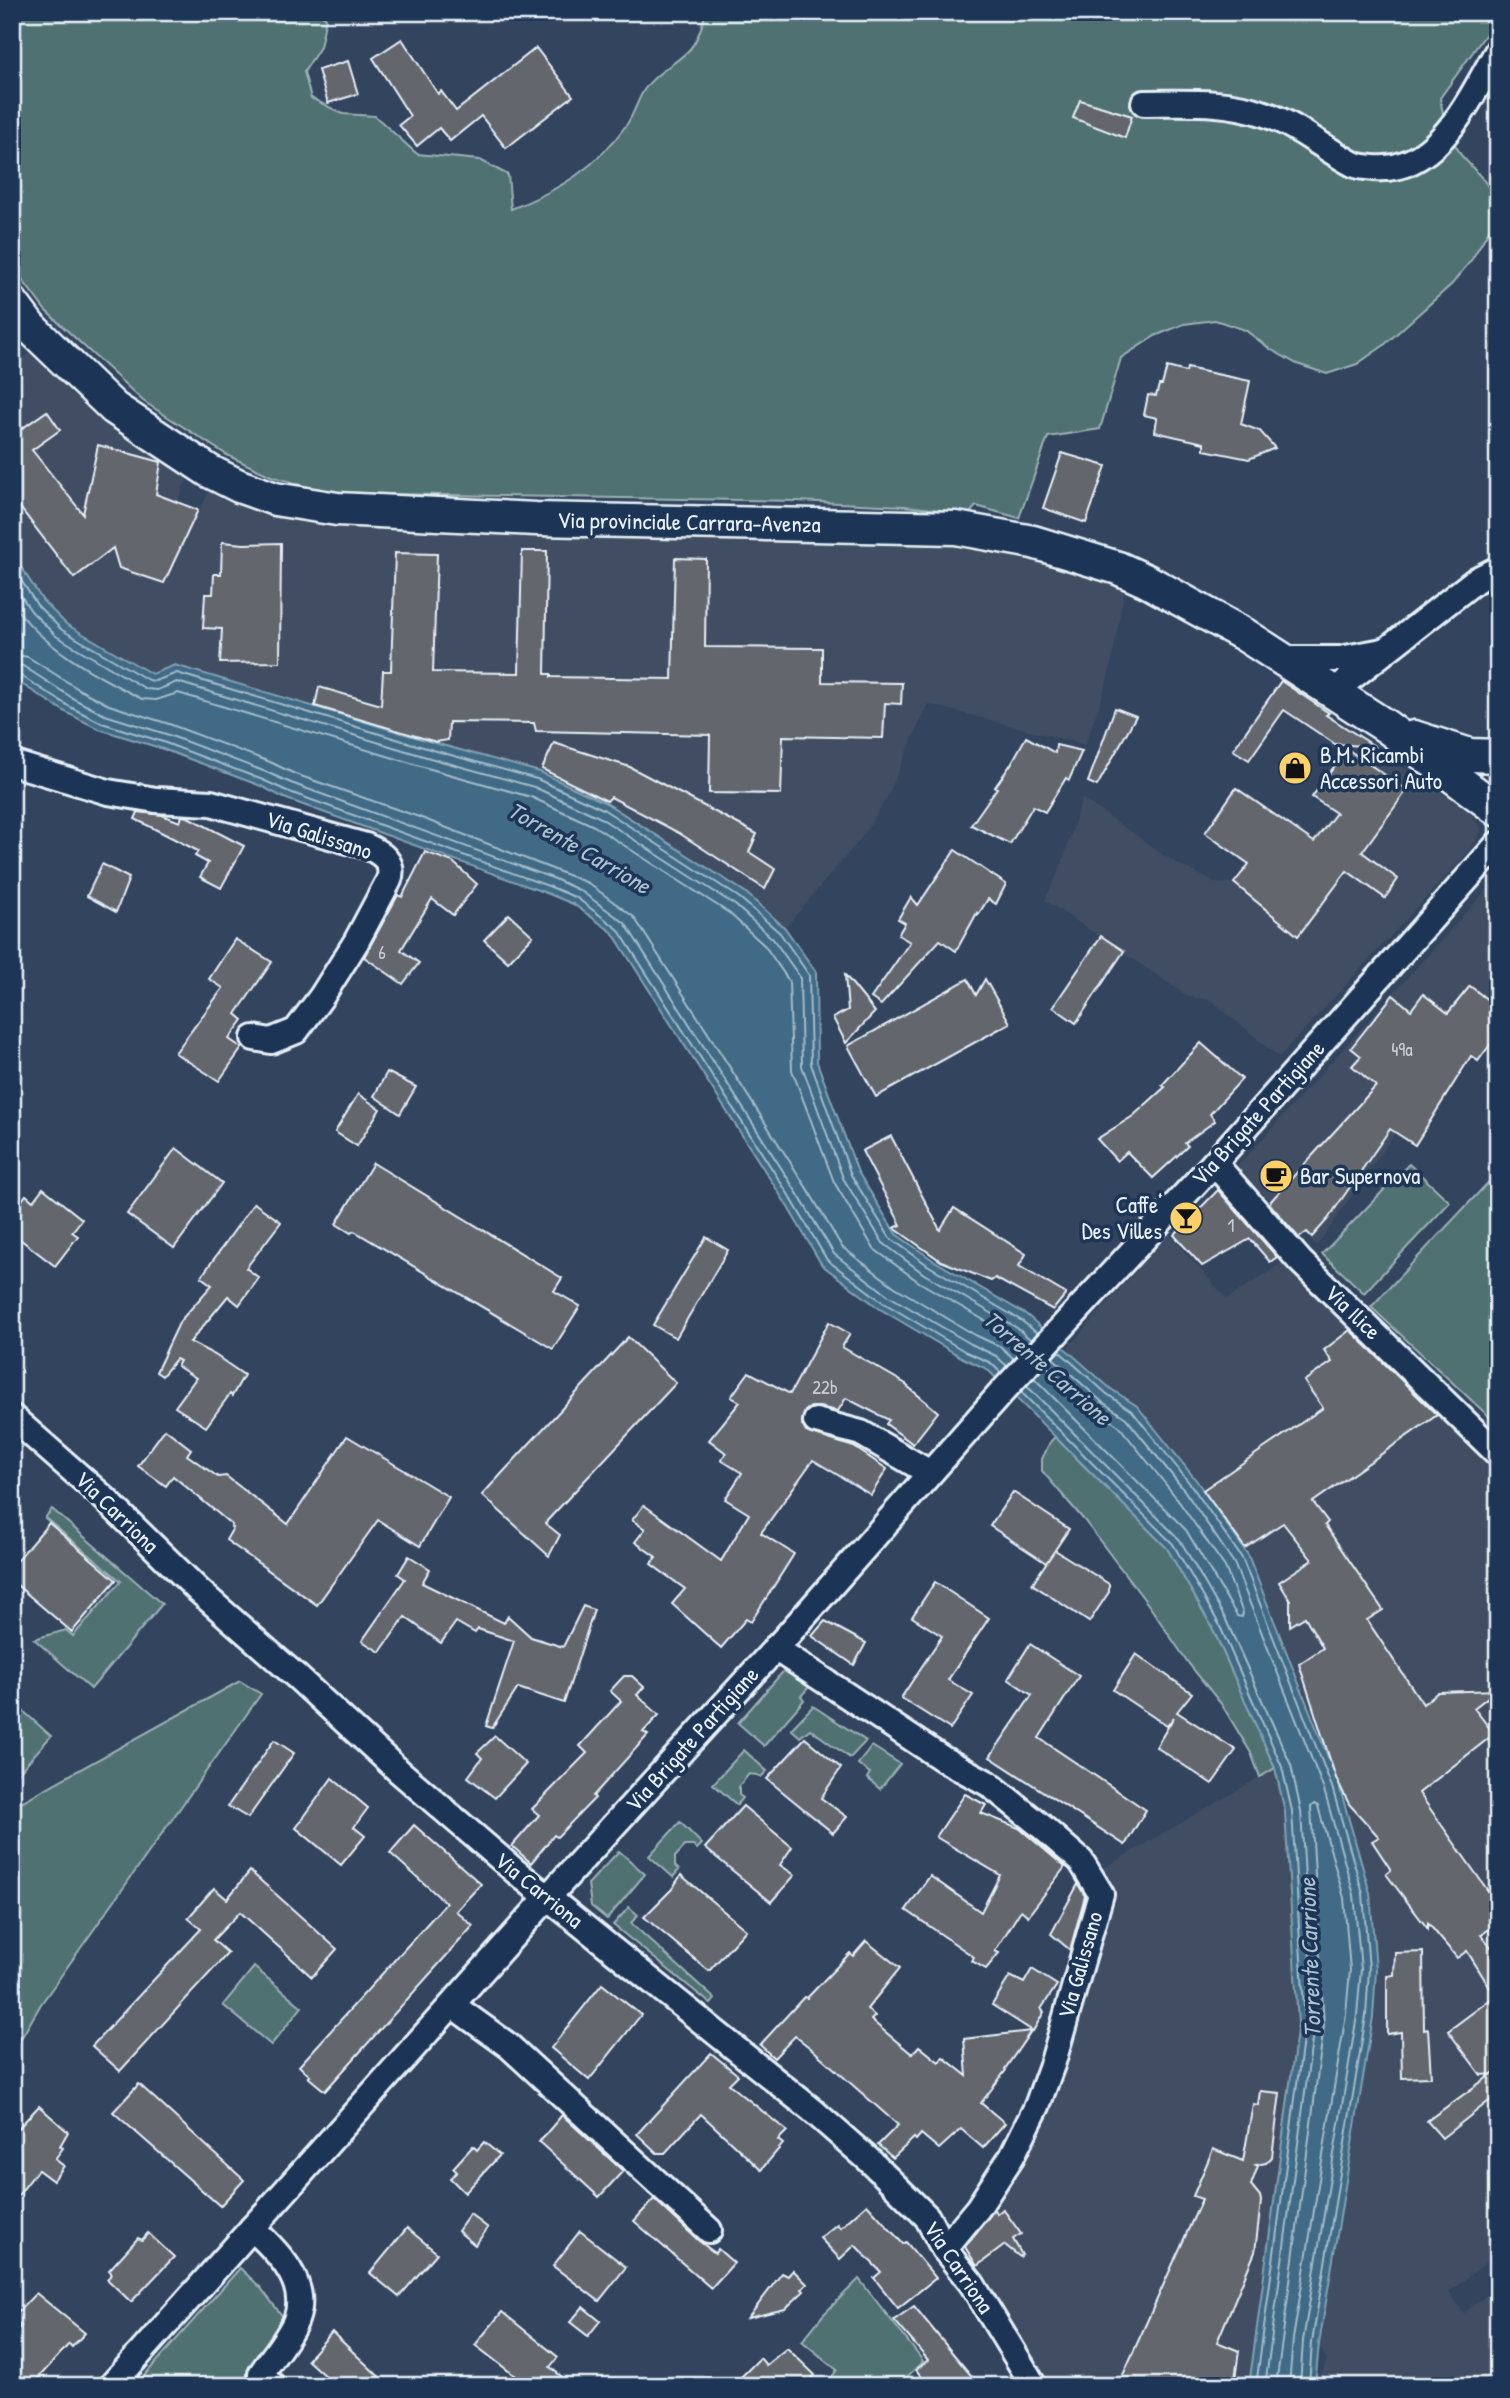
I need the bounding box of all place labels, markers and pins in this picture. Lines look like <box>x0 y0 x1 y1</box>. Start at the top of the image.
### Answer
place label: B.M. Ricambi Accessori Auto <box>1320 739 1442 796</box>
shop icon: B.M. Ricambi Accessori Auto <box>1276 749 1314 787</box>
cafe icon: Bar Supernova <box>1257 1157 1295 1195</box>
place label: Bar Supernova <box>1300 1160 1420 1191</box>
place label: Caffe' Des Villes <box>1082 1189 1162 1246</box>
bar icon: Caffe' Des Villes <box>1167 1199 1205 1237</box>

